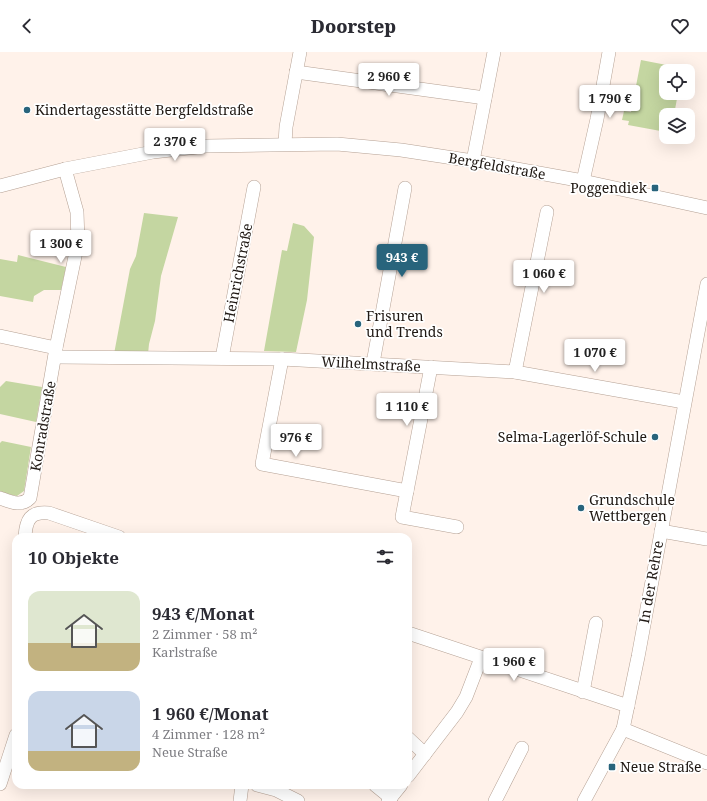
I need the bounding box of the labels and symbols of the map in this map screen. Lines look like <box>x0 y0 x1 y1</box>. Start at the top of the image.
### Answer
pin: 2 960 € <box>352 63 426 97</box>
pin: 1 790 € <box>573 85 647 119</box>
place label: Kindertagesstätte Bergfeldstraße <box>35 100 254 119</box>
marker: Kindertagesstätte Bergfeldstraße <box>22 105 32 115</box>
pin: 2 370 € <box>138 128 212 162</box>
street label: Bergfeldstraße <box>447 148 547 183</box>
place label: Poggendiek <box>570 178 648 197</box>
marker: Poggendiek <box>650 183 660 193</box>
street label: Heinrichstraße <box>219 222 256 324</box>
pin: 1 300 € <box>24 230 98 264</box>
pin: 943 € <box>374 244 430 278</box>
pin: 1 060 € <box>507 260 581 294</box>
place label: Frisuren und Trends <box>366 306 443 341</box>
marker: Frisuren und Trends <box>353 319 363 329</box>
pin: 1 070 € <box>558 339 632 373</box>
street label: Wilhelmstraße <box>321 351 421 376</box>
street label: Konradstraße <box>25 379 60 473</box>
pin: 1 110 € <box>370 393 444 427</box>
pin: 976 € <box>268 424 324 458</box>
place label: Selma-Lagerlöf-Schule <box>498 427 647 446</box>
marker: Selma-Lagerlöf-Schule <box>650 432 660 442</box>
place label: Grundschule Wettbergen <box>589 490 675 525</box>
marker: Grundschule Wettbergen <box>576 503 586 513</box>
street label: In der Rehre <box>634 539 667 625</box>
pin: 1 960 € <box>477 648 551 682</box>
place label: Neue Straße <box>620 757 701 776</box>
marker: Neue Straße <box>607 762 617 772</box>

